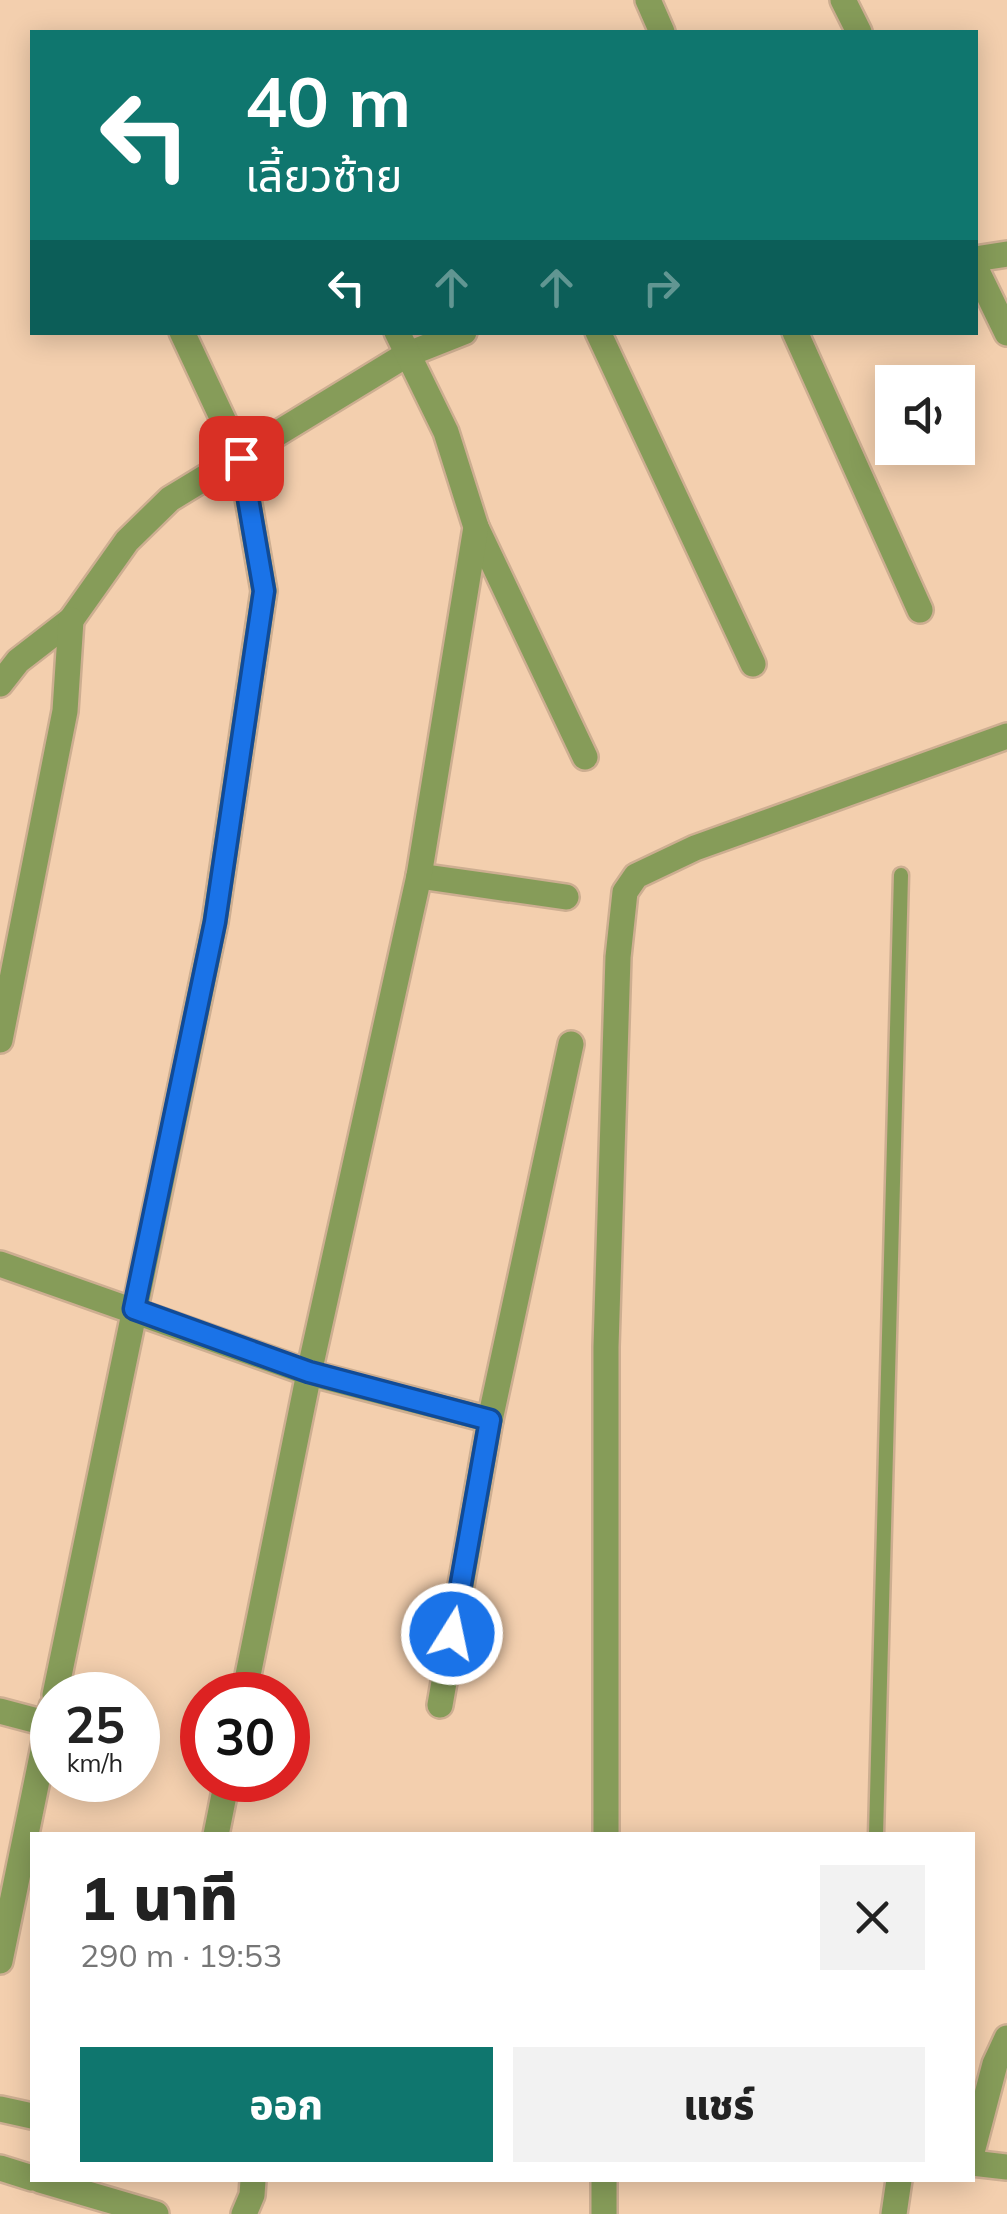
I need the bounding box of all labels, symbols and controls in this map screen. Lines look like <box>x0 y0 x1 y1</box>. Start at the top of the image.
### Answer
text: 40 m <box>245 57 411 145</box>
icon: left <box>80 70 210 200</box>
text: เลี้ยวซ้าย <box>245 147 402 203</box>
icon: left <box>319 260 374 315</box>
icon: ahead <box>424 260 479 315</box>
icon: ahead <box>529 260 584 315</box>
icon: right <box>634 260 689 315</box>
map controls <box>875 365 975 465</box>
button: sound <box>875 365 975 465</box>
pin <box>199 416 284 501</box>
icon: arrive <box>214 431 269 486</box>
position arrow <box>400 1582 504 1686</box>
speed limit sign: 30 <box>180 1672 310 1802</box>
text: 25 <box>65 1693 125 1756</box>
text: km/h <box>67 1747 123 1778</box>
text: 1 นาที <box>80 1860 238 1935</box>
button: close <box>820 1865 925 1970</box>
text: 290 m · 19:53 <box>80 1935 282 1975</box>
button: ออก <box>80 2047 493 2162</box>
button: แชร์ <box>513 2047 925 2162</box>

